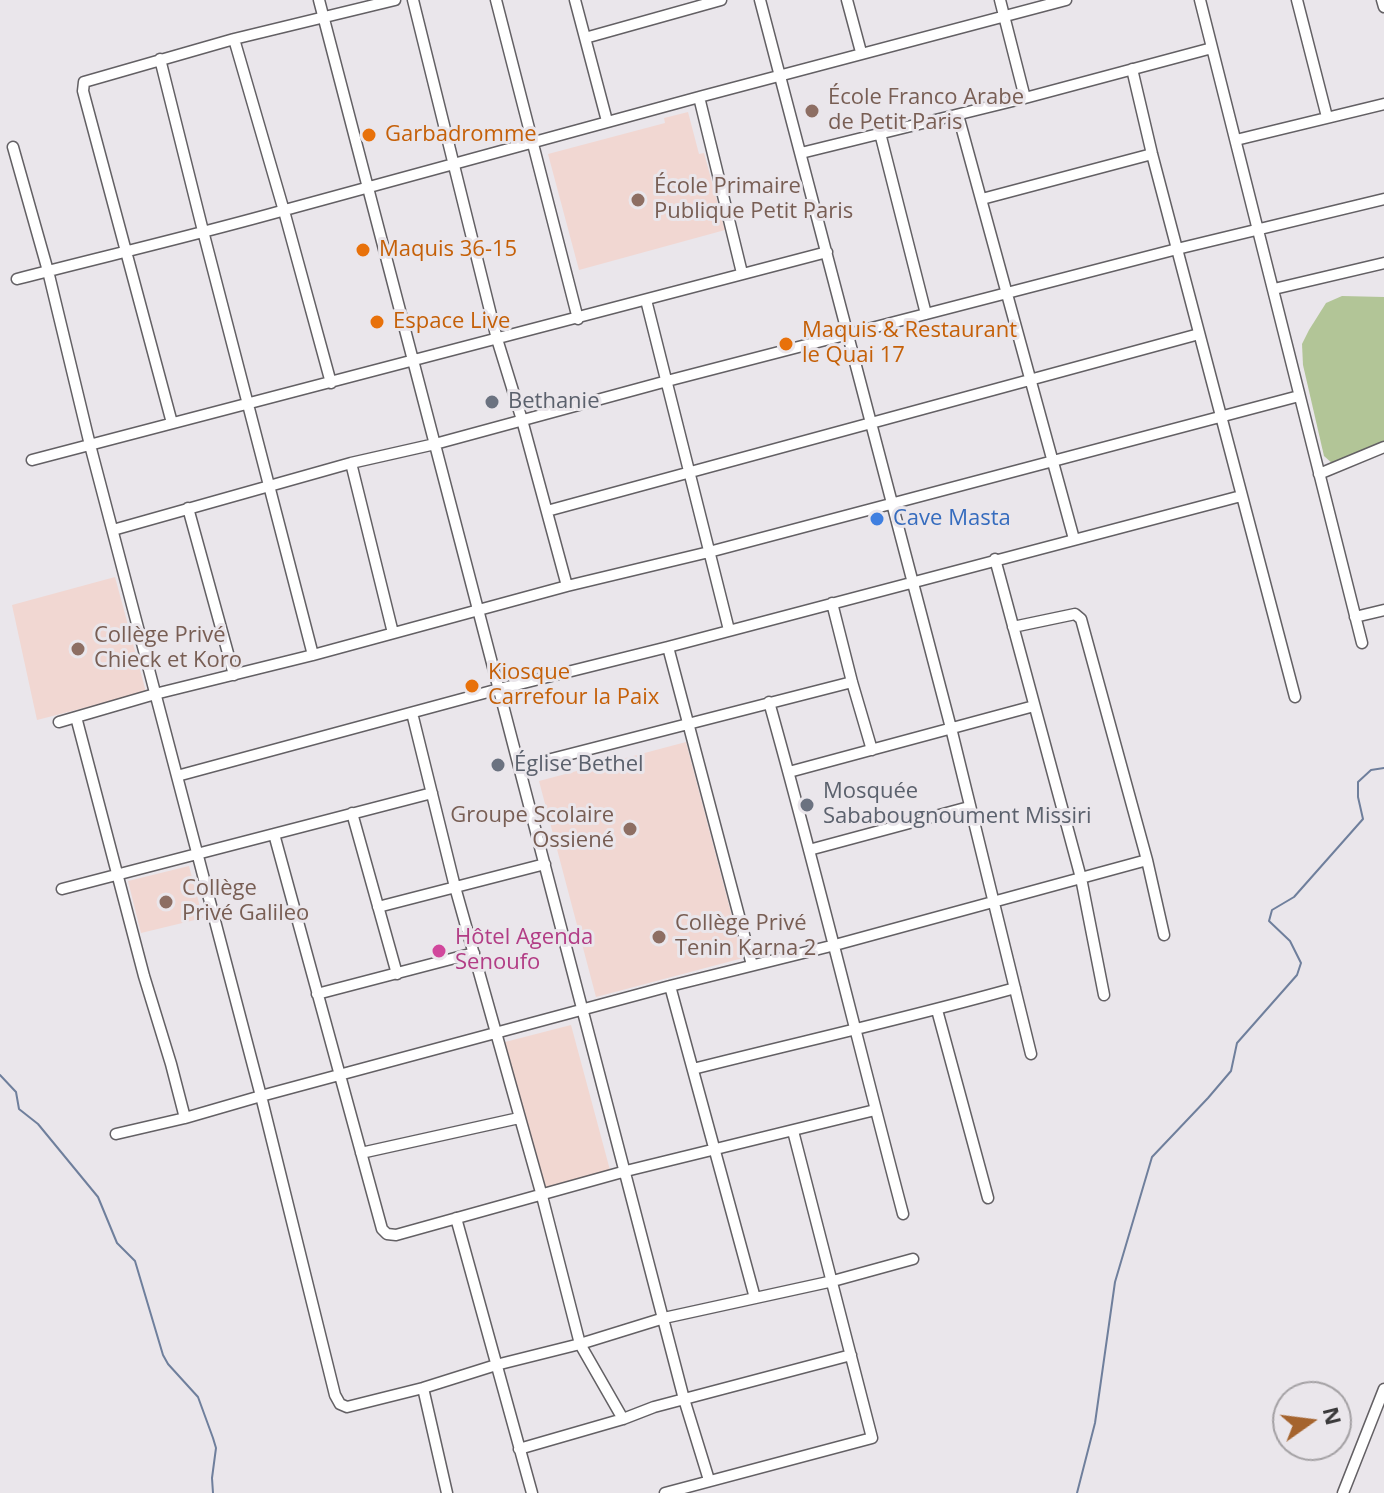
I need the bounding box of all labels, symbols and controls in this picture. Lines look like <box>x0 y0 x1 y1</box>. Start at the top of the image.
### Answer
place label: École Franco Arabe de Petit Paris <box>828 85 1024 136</box>
marker: École Franco Arabe de Petit Paris <box>803 102 821 120</box>
place label: Garbadromme <box>385 122 537 148</box>
marker: Garbadromme <box>360 126 378 144</box>
place label: École Primaire Publique Petit Paris <box>654 174 853 226</box>
marker: École Primaire Publique Petit Paris <box>629 191 647 209</box>
place label: Maquis 36-15 <box>379 237 517 263</box>
marker: Maquis 36-15 <box>354 241 372 259</box>
place label: Espace Live <box>393 309 510 335</box>
marker: Espace Live <box>368 313 386 331</box>
place label: Maquis & Restaurant le Quai 17 <box>802 318 1017 370</box>
marker: Maquis & Restaurant le Quai 17 <box>777 335 795 353</box>
place label: Bethanie <box>508 389 600 415</box>
marker: Bethanie <box>483 393 501 411</box>
place label: Cave Masta <box>893 506 1011 532</box>
marker: Cave Masta <box>868 510 886 528</box>
place label: Collège Privé Chieck et Koro <box>94 623 242 674</box>
marker: Collège Privé Chieck et Koro <box>69 640 87 658</box>
place label: Kiosque Carrefour la Paix <box>488 660 659 712</box>
marker: Kiosque Carrefour la Paix <box>463 677 481 695</box>
place label: Église Bethel <box>514 752 644 778</box>
marker: Église Bethel <box>489 756 507 774</box>
place label: Mosquée Sababougnoument Missiri <box>823 779 1092 830</box>
marker: Mosquée Sababougnoument Missiri <box>798 796 816 814</box>
place label: Groupe Scolaire Ossiené <box>450 803 614 854</box>
marker: Groupe Scolaire Ossiené <box>621 820 639 838</box>
place label: Collège Privé Galileo <box>182 876 309 928</box>
marker: Collège Privé Galileo <box>157 893 175 911</box>
place label: Collège Privé Tenin Karna 2 <box>675 911 816 962</box>
place label: Hôtel Agenda Senoufo <box>455 925 593 976</box>
marker: Collège Privé Tenin Karna 2 <box>650 928 668 946</box>
marker: Hôtel Agenda Senoufo <box>430 942 448 960</box>
north arrow <box>1272 1381 1352 1461</box>
text: N <box>1317 1403 1350 1428</box>

